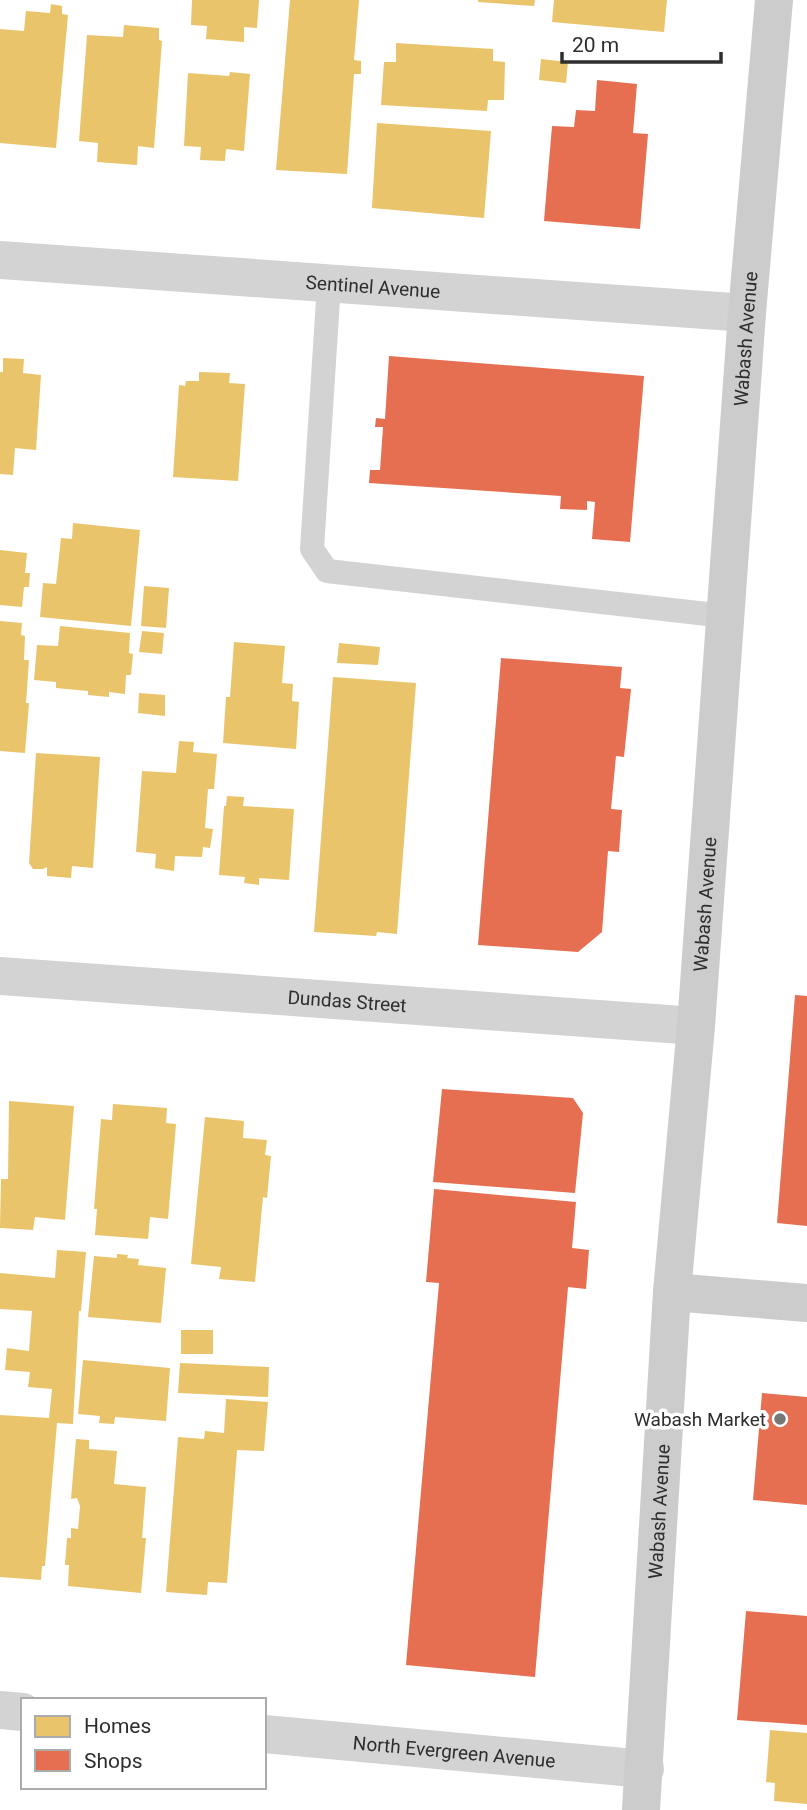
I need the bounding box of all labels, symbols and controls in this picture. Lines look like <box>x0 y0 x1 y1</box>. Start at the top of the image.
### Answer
scale bar <box>562 21 721 65</box>
text: 20 m <box>572 33 619 57</box>
street label: Wabash Avenue <box>729 270 763 407</box>
street label: Sentinel Avenue <box>305 271 441 303</box>
street label: Wabash Avenue <box>689 836 721 973</box>
street label: Dundas Street <box>287 986 407 1017</box>
place label: Wabash Market <box>634 1408 766 1431</box>
marker: Wabash Market <box>772 1411 788 1427</box>
street label: Wabash Avenue <box>644 1443 675 1580</box>
legend <box>21 1698 266 1789</box>
text: Homes <box>84 1714 151 1738</box>
street label: North Evergreen Avenue <box>352 1731 556 1773</box>
text: Shops <box>84 1749 143 1773</box>

